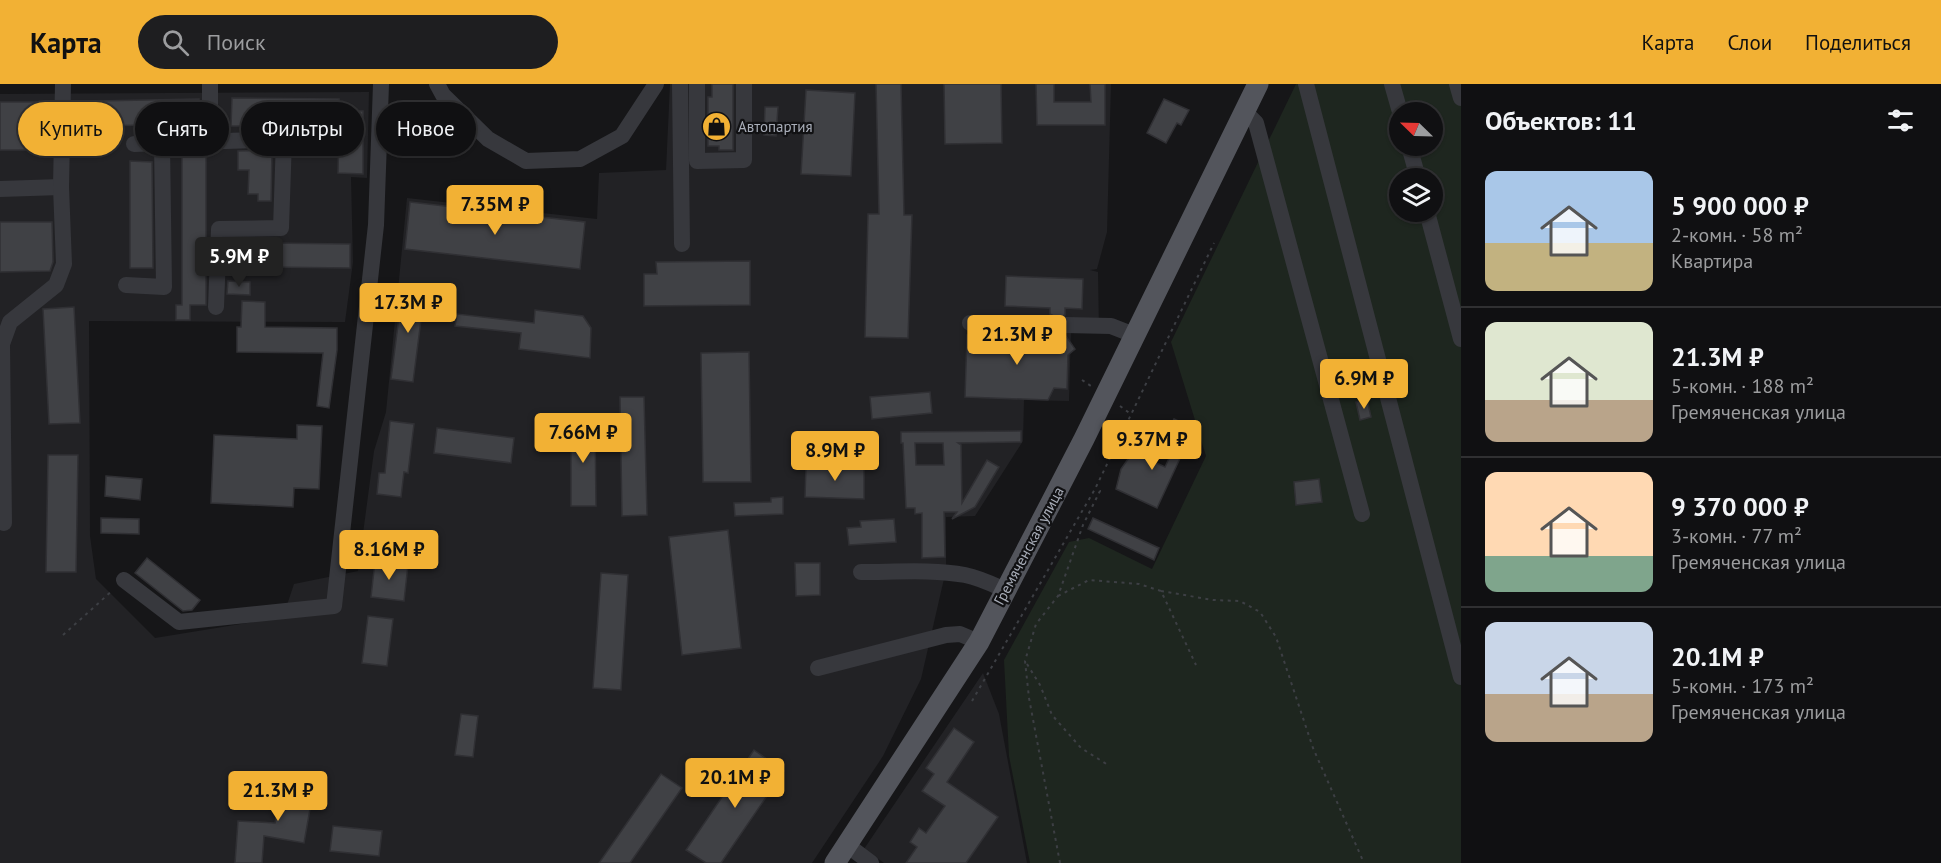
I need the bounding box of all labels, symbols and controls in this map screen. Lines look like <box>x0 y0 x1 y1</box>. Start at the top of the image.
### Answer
search box <box>138 15 558 69</box>
text: Карта <box>30 24 102 61</box>
icon: search <box>159 26 192 59</box>
text: Поиск <box>207 28 266 56</box>
text: Карта <box>1641 29 1694 56</box>
text: Слои <box>1727 29 1772 56</box>
text: Поделиться <box>1805 29 1911 56</box>
chip: Купить <box>18 102 123 156</box>
chip: Снять <box>135 102 229 156</box>
chip: Фильтры <box>241 102 364 156</box>
chip: Новое <box>376 102 476 156</box>
north arrow <box>1389 102 1443 156</box>
map controls <box>1389 102 1443 222</box>
text: Объектов: 11 <box>1485 104 1637 137</box>
icon: filters <box>1884 104 1917 137</box>
shop icon: Автопартия <box>701 111 733 143</box>
place label: Автопартия <box>738 117 813 136</box>
button: layers <box>1389 168 1443 222</box>
pin: 7.35M ₽ <box>440 185 550 236</box>
text: 5 900 000 ₽ <box>1671 189 1809 222</box>
text: 7.35M ₽ <box>461 191 529 217</box>
icon: home <box>1533 195 1605 267</box>
text: 2-комн. · 58 m² <box>1671 222 1803 248</box>
pin: 5.9M ₽ <box>190 237 288 288</box>
text: 5.9M ₽ <box>209 243 269 269</box>
text: Квартира <box>1671 248 1753 274</box>
pin: 17.3M ₽ <box>353 283 463 334</box>
text: 17.3M ₽ <box>374 289 442 315</box>
pin: 21.3M ₽ <box>962 315 1072 366</box>
text: 21.3M ₽ <box>981 321 1053 347</box>
text: 21.3M ₽ <box>1671 340 1764 373</box>
icon: home <box>1533 346 1605 418</box>
pin: 6.9M ₽ <box>1315 359 1413 410</box>
text: 6.9M ₽ <box>1334 365 1394 391</box>
text: 5-комн. · 188 m² <box>1671 373 1814 399</box>
text: Гремяченская улица <box>1671 399 1846 425</box>
pin: 7.66M ₽ <box>528 413 638 464</box>
text: 7.66M ₽ <box>549 419 617 445</box>
pin: 9.37M ₽ <box>1097 420 1207 471</box>
text: 9.37M ₽ <box>1116 426 1188 452</box>
pin: 8.9M ₽ <box>786 431 884 482</box>
text: 8.9M ₽ <box>805 437 865 463</box>
street label: Гремяченская улица <box>989 483 1068 608</box>
text: 9 370 000 ₽ <box>1671 490 1809 523</box>
icon: home <box>1533 496 1605 568</box>
text: 3-комн. · 77 m² <box>1671 523 1802 549</box>
pin: 8.16M ₽ <box>334 530 444 581</box>
text: 8.16M ₽ <box>353 536 425 562</box>
text: Гремяченская улица <box>1671 549 1846 575</box>
text: 20.1M ₽ <box>1671 640 1764 673</box>
icon: home <box>1533 646 1605 718</box>
text: 5-комн. · 173 m² <box>1671 673 1814 699</box>
text: Гремяченская улица <box>1671 699 1846 725</box>
pin: 20.1M ₽ <box>680 758 790 809</box>
text: 20.1M ₽ <box>699 764 771 790</box>
pin: 21.3M ₽ <box>223 771 333 822</box>
text: 21.3M ₽ <box>242 777 314 803</box>

